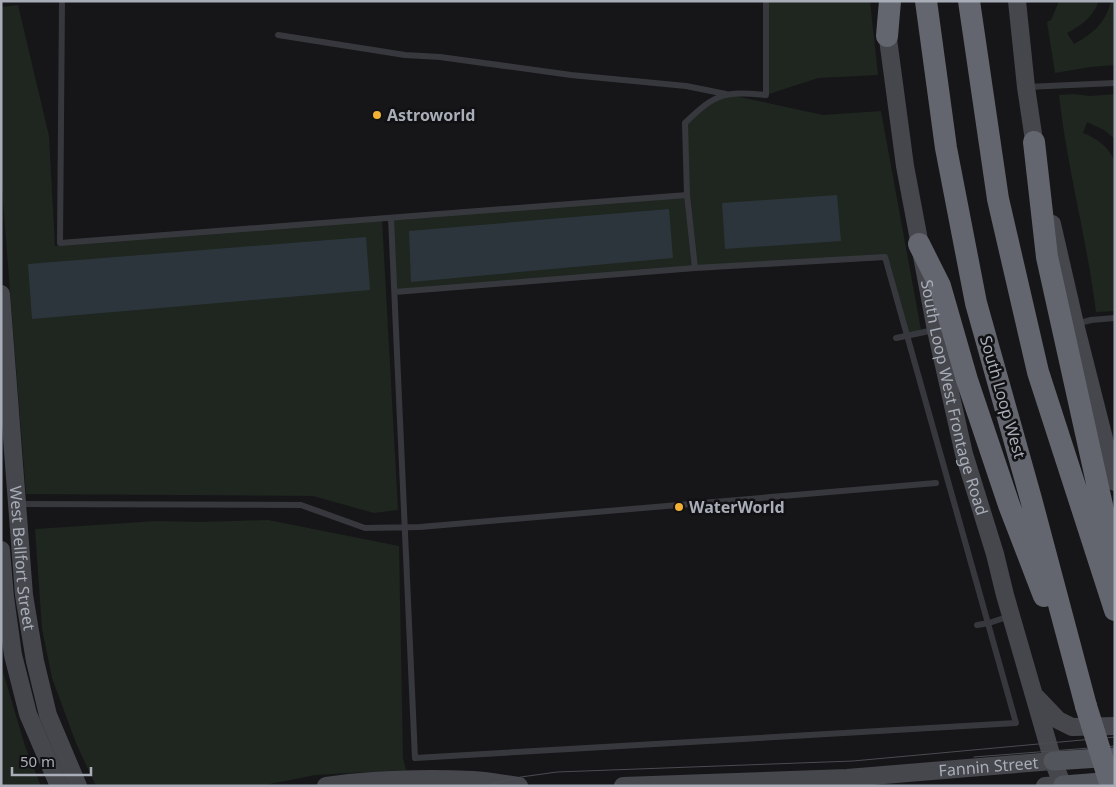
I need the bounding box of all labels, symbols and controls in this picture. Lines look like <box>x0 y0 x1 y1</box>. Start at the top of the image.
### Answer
place label: Astroworld <box>387 104 475 126</box>
marker: Astroworld <box>371 109 383 121</box>
street label: South Loop West Frontage Road <box>916 278 993 518</box>
street label: South Loop West <box>975 333 1031 461</box>
street label: West Bellfort Street <box>5 485 41 632</box>
place label: WaterWorld <box>689 496 785 518</box>
marker: WaterWorld <box>673 501 685 513</box>
scale bar <box>12 744 91 776</box>
text: 50 m <box>20 751 55 771</box>
street label: Fannin Street <box>938 751 1039 781</box>

